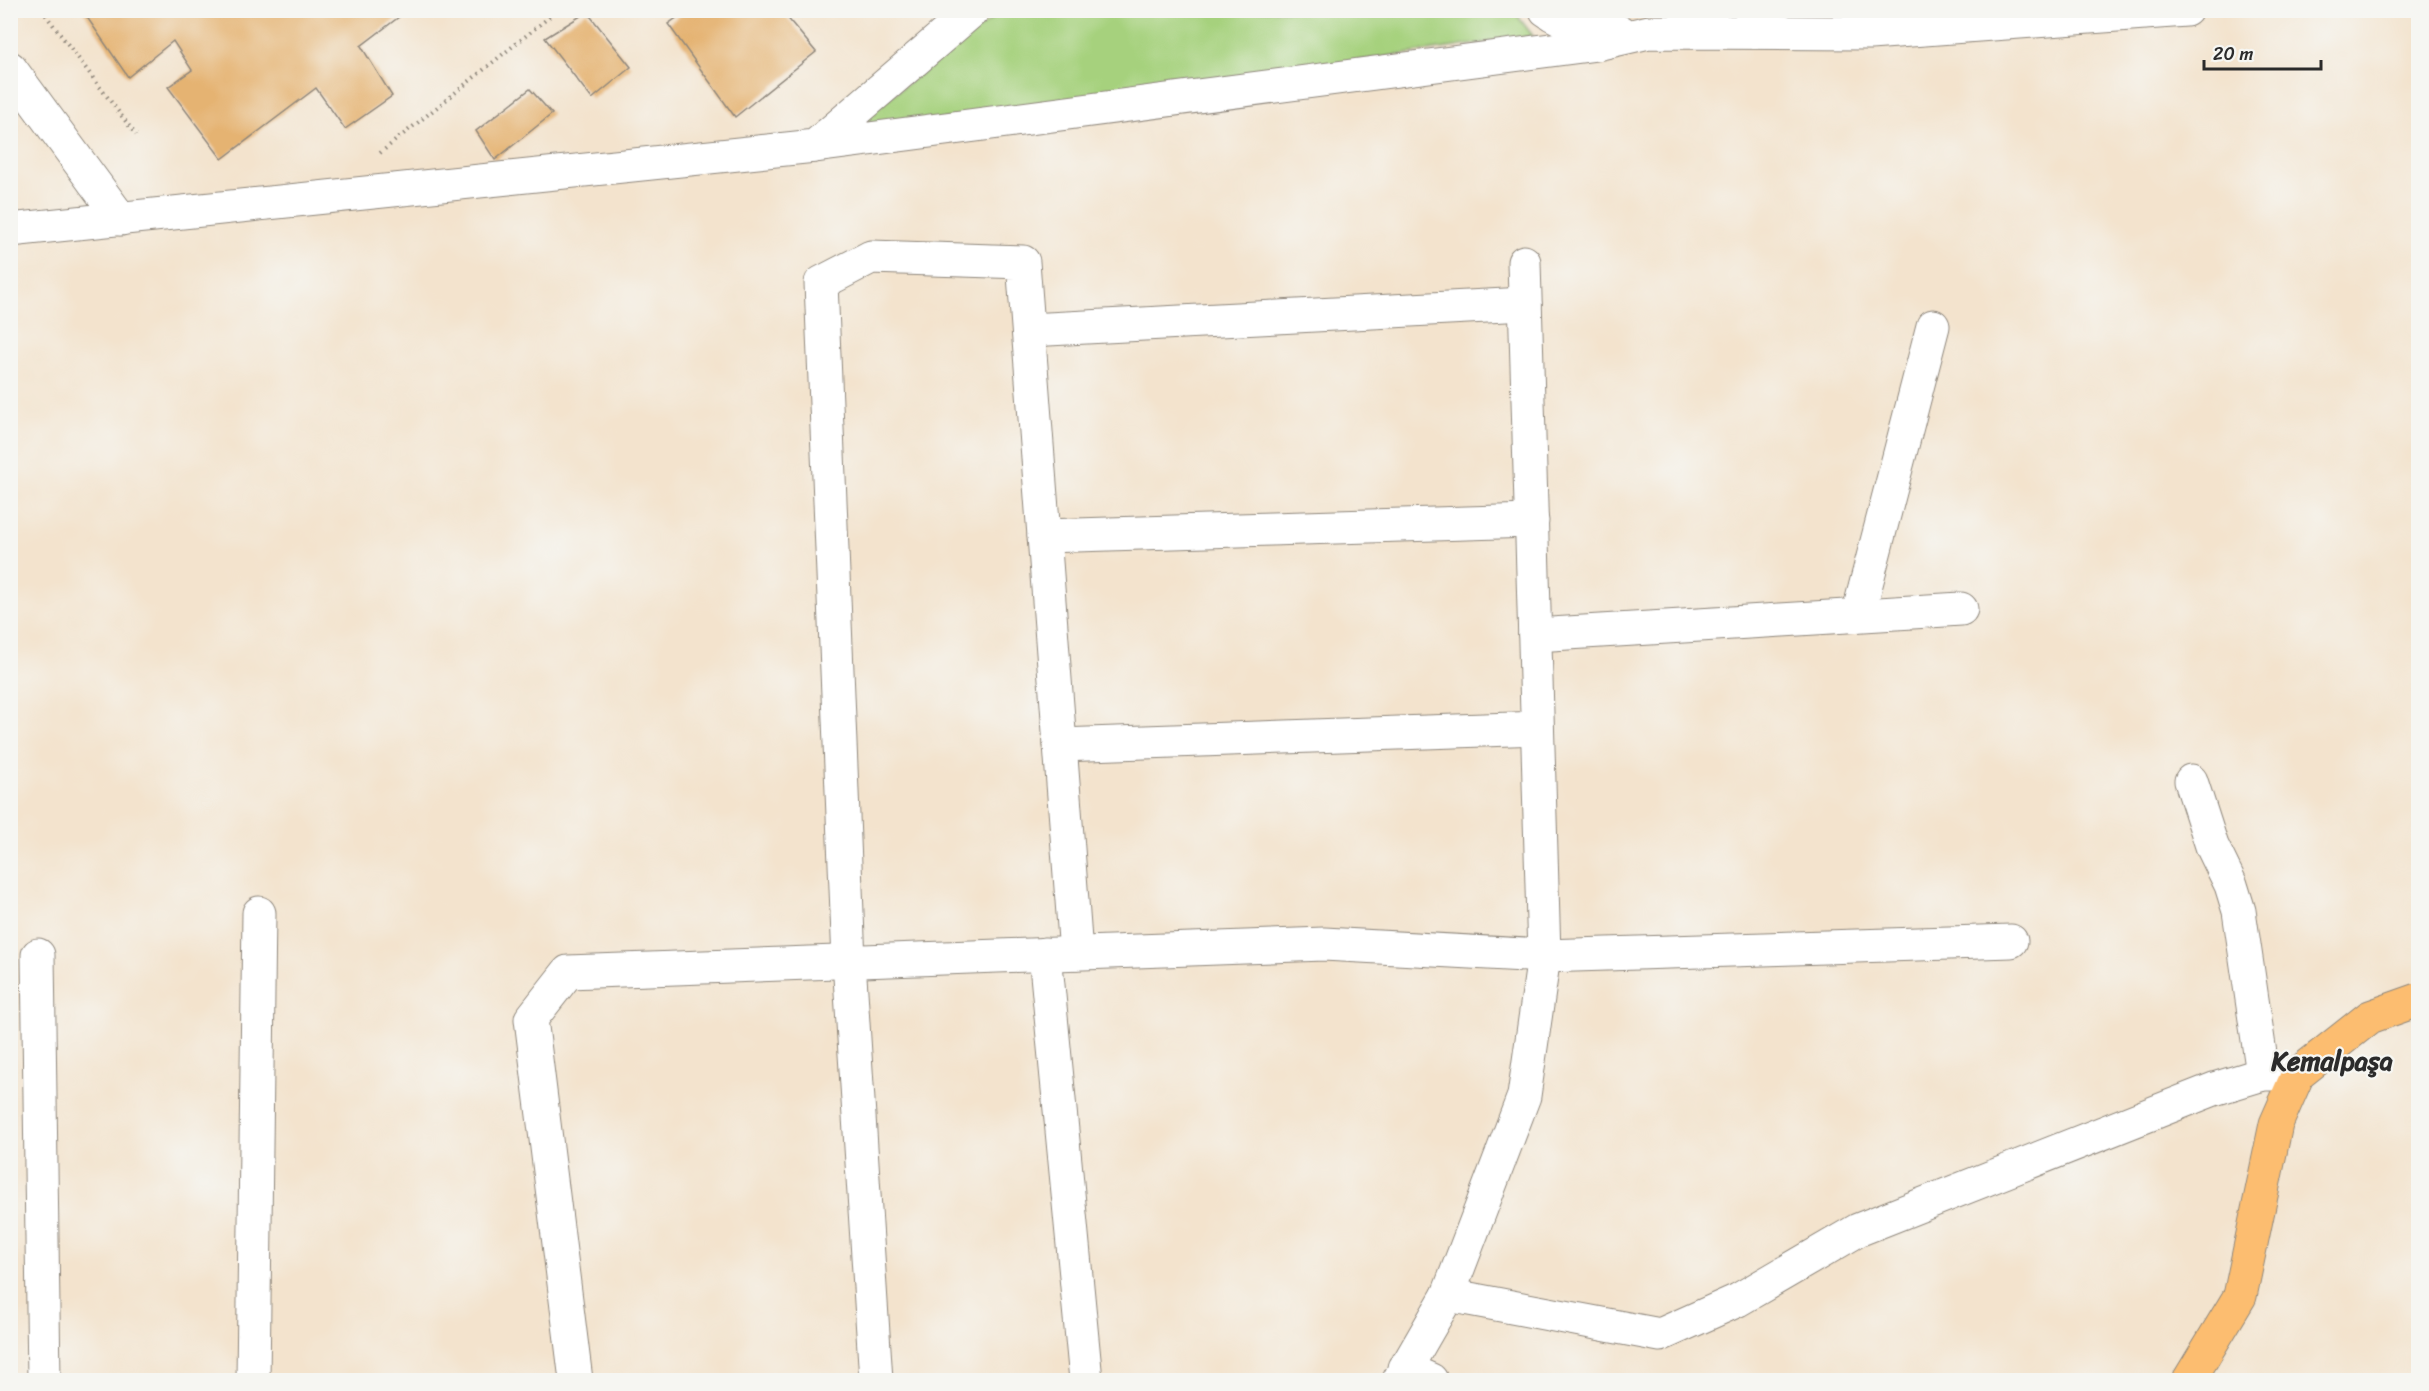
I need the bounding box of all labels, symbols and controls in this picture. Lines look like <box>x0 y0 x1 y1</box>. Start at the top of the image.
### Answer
scale bar <box>2204 33 2321 71</box>
text: 20 m <box>2213 38 2253 70</box>
district label: Kemalpaşa <box>2270 1038 2393 1084</box>

